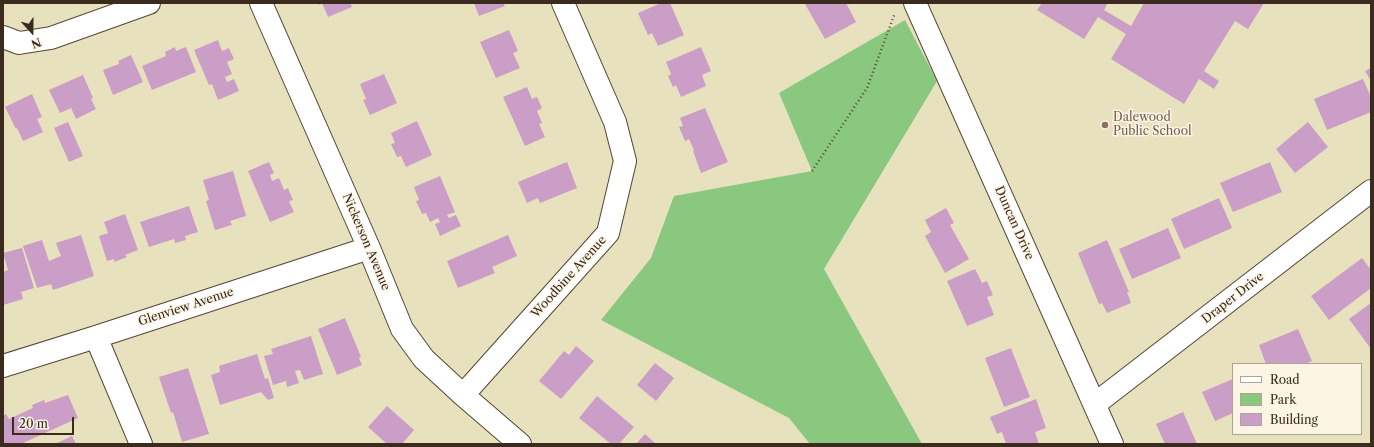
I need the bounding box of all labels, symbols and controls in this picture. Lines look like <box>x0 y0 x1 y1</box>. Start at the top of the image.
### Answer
north arrow <box>12 12 52 52</box>
text: N <box>29 35 43 51</box>
place label: Dalewood Public School <box>1113 111 1192 139</box>
marker: Dalewood Public School <box>1100 120 1110 130</box>
street label: Duncan Drive <box>991 184 1037 262</box>
street label: Nickerson Avenue <box>339 191 393 293</box>
street label: Woodbine Avenue <box>528 233 610 321</box>
street label: Draper Drive <box>1199 269 1267 327</box>
street label: Glenview Avenue <box>136 285 236 329</box>
legend <box>1232 363 1362 435</box>
text: Road <box>1270 372 1300 387</box>
text: Park <box>1270 392 1296 407</box>
scale bar <box>14 409 76 435</box>
text: Building <box>1270 412 1318 427</box>
text: 20 m <box>19 416 48 431</box>

